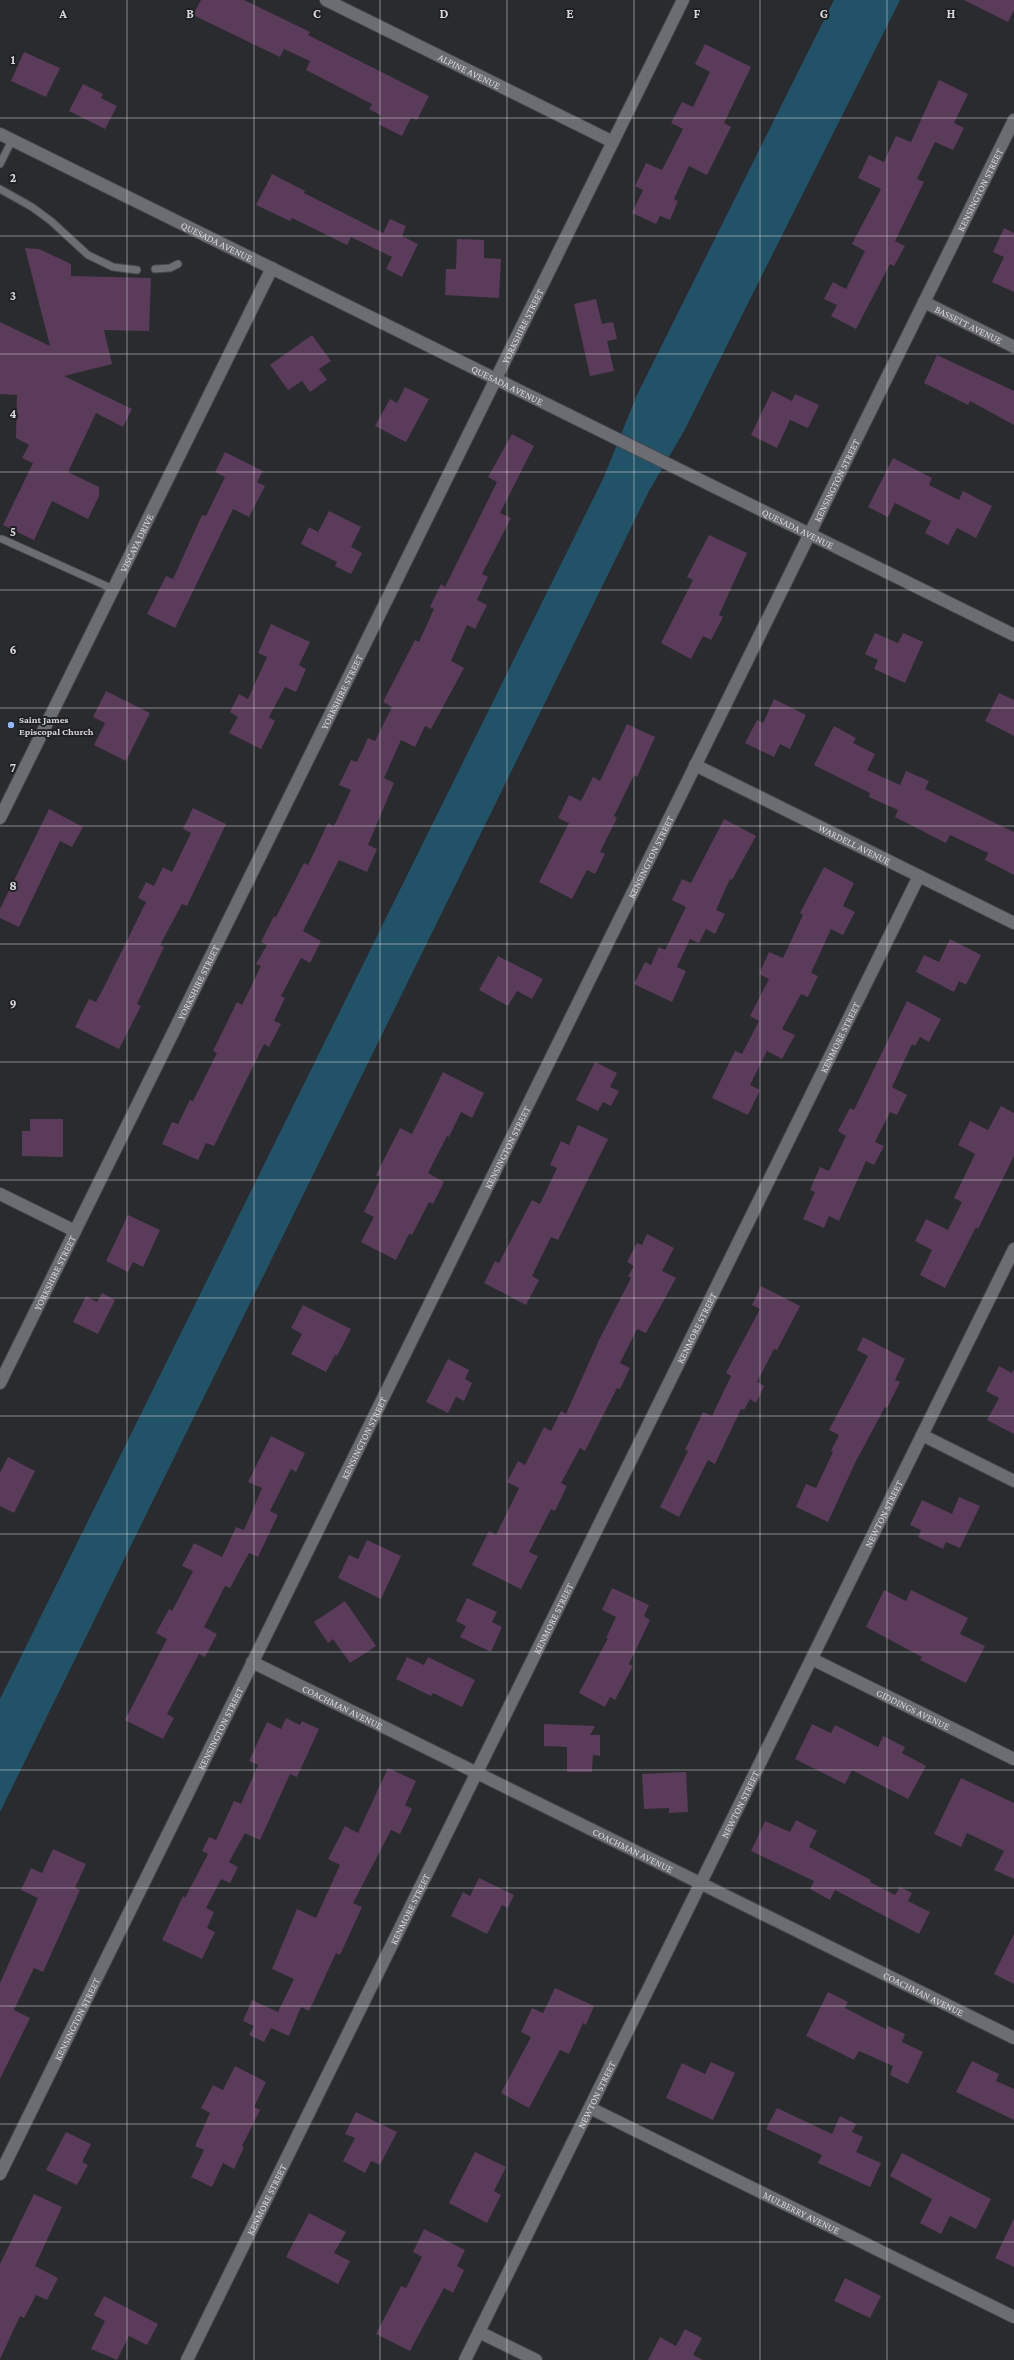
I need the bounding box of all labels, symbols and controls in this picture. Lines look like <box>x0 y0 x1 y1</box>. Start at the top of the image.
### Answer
text: A <box>58 6 67 21</box>
text: B <box>186 6 194 21</box>
text: C <box>313 6 321 21</box>
text: D <box>440 6 449 21</box>
text: E <box>566 6 574 21</box>
text: F <box>694 6 701 21</box>
text: G <box>820 6 828 21</box>
text: H <box>947 6 956 21</box>
street label: ALPINE AVENUE <box>437 51 503 91</box>
text: 1 <box>11 52 16 67</box>
street label: KENSINGTON STREET <box>955 146 1005 233</box>
text: 2 <box>10 170 17 185</box>
street label: QUESADA AVENUE <box>179 219 255 264</box>
street label: YORKSHIRE STREET <box>499 286 545 365</box>
text: 3 <box>10 288 16 303</box>
street label: BASSETT AVENUE <box>933 303 1005 346</box>
street label: QUESADA AVENUE <box>470 362 546 407</box>
text: 4 <box>9 406 17 421</box>
street label: KENSINGTON STREET <box>811 436 861 523</box>
street label: QUESADA AVENUE <box>760 506 836 551</box>
street label: VISCAYA DRIVE <box>117 511 155 574</box>
text: 5 <box>10 524 16 539</box>
text: 6 <box>9 642 17 657</box>
street label: YORKSHIRE STREET <box>318 652 365 731</box>
place label: Saint James Episcopal Church <box>19 714 94 737</box>
marker: Saint James Episcopal Church <box>6 720 16 730</box>
text: 7 <box>10 760 16 775</box>
street label: KENSINGTON STREET <box>625 813 676 900</box>
street label: WARDELL AVENUE <box>817 821 893 867</box>
text: 8 <box>9 878 17 893</box>
street label: YORKSHIRE STREET <box>175 942 221 1021</box>
text: 9 <box>9 996 17 1011</box>
street label: KENMORE STREET <box>817 999 862 1074</box>
street label: KENSINGTON STREET <box>482 1104 532 1190</box>
street label: YORKSHIRE STREET <box>31 1233 78 1312</box>
street label: KENMORE STREET <box>674 1290 719 1365</box>
street label: KENSINGTON STREET <box>338 1394 389 1481</box>
street label: NEWTON STREET <box>862 1478 905 1549</box>
street label: KENMORE STREET <box>531 1581 575 1656</box>
street label: COACHMAN AVENUE <box>301 1682 385 1731</box>
street label: KENSINGTON STREET <box>195 1685 245 1772</box>
street label: GIDDINGS AVENUE <box>875 1686 952 1732</box>
street label: NEWTON STREET <box>718 1768 761 1840</box>
street label: COACHMAN AVENUE <box>591 1826 676 1875</box>
street label: KENMORE STREET <box>387 1871 432 1946</box>
street label: COACHMAN AVENUE <box>882 1969 966 2018</box>
street label: KENSINGTON STREET <box>52 1975 102 2062</box>
street label: NEWTON STREET <box>575 2059 618 2130</box>
street label: KENMORE STREET <box>244 2162 289 2237</box>
street label: MULBERRY AVENUE <box>762 2189 842 2236</box>

